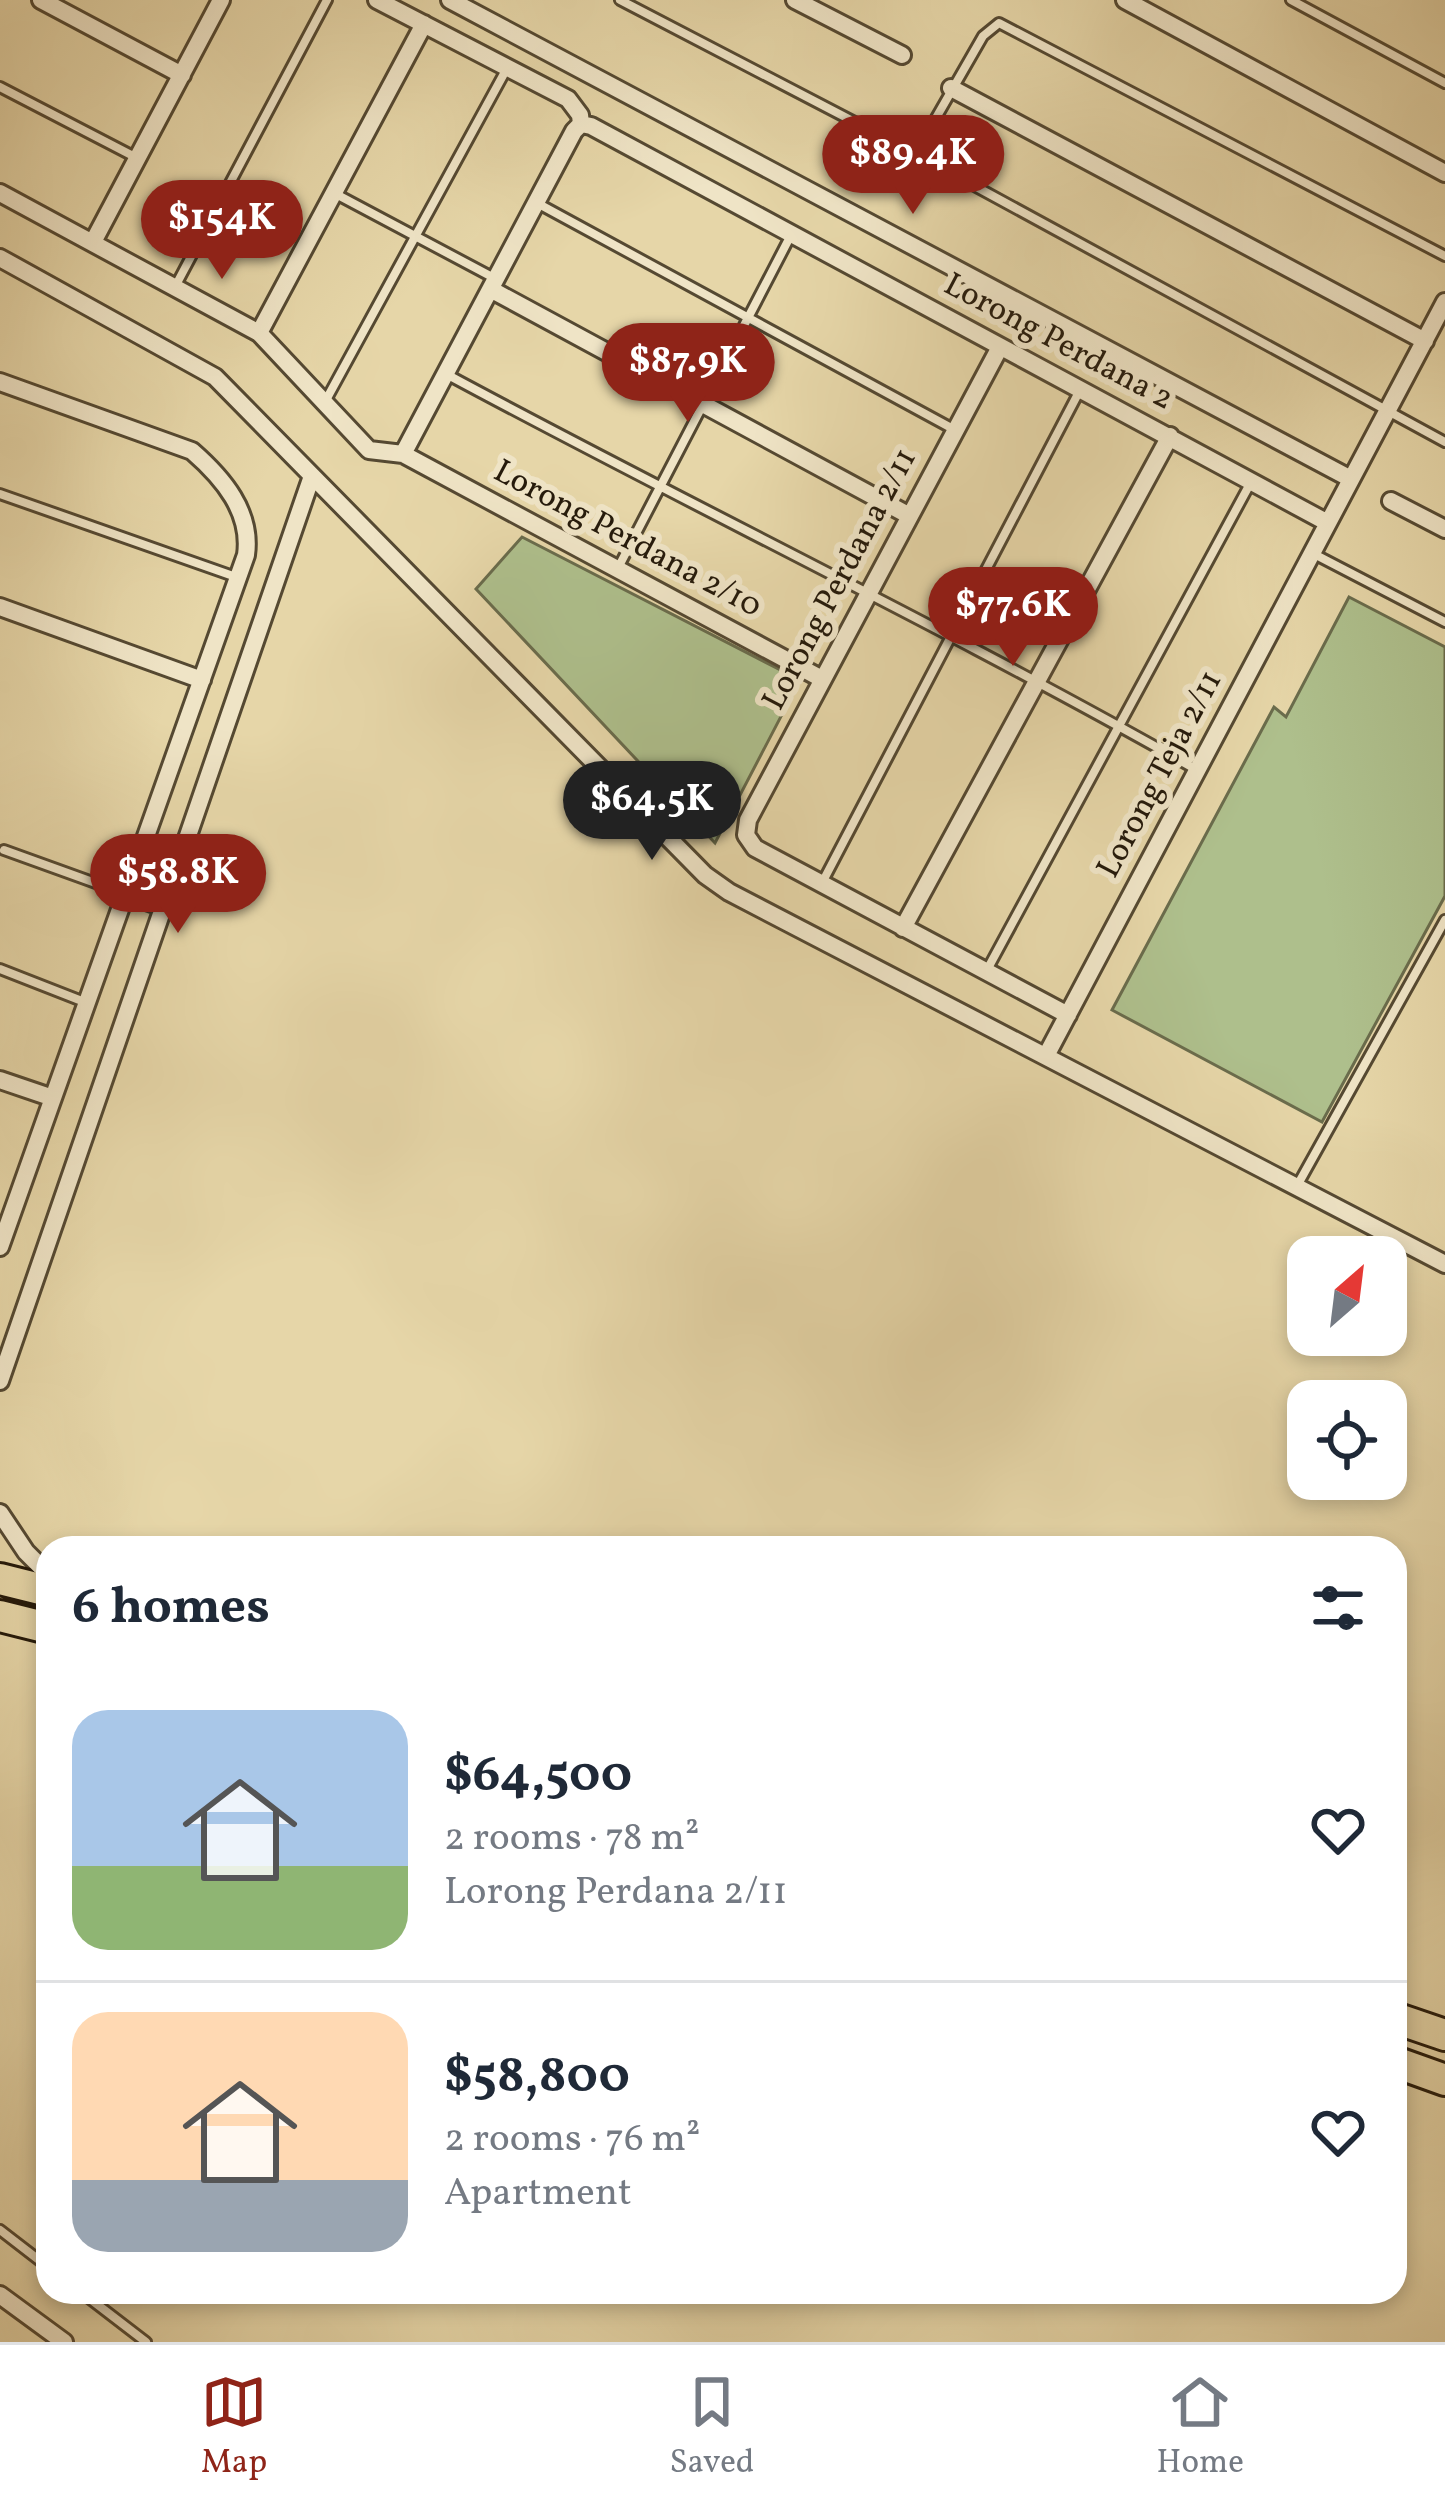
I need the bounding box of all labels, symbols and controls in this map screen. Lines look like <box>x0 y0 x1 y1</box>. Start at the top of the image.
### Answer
pin: $89.4K <box>815 115 1011 217</box>
text: $89.4K <box>849 127 977 181</box>
pin: $154K <box>138 180 306 282</box>
text: $154K <box>168 192 276 246</box>
street label: Lorong Perdana 2 <box>935 263 1181 423</box>
pin: $87.9K <box>590 323 786 425</box>
text: $87.9K <box>629 335 747 389</box>
street label: Lorong Perdana 2/11 <box>752 441 930 719</box>
street label: Lorong Perdana 2/10 <box>485 450 769 630</box>
pin: $77.6K <box>915 567 1111 669</box>
text: $77.6K <box>955 579 1071 633</box>
street label: Lorong Teja 2/11 <box>1087 663 1235 887</box>
pin: $64.5K <box>554 761 750 863</box>
text: $64.5K <box>590 773 714 827</box>
pin: $58.8K <box>80 834 276 936</box>
text: $58.8K <box>117 846 239 900</box>
north arrow <box>1287 1236 1407 1356</box>
map controls <box>1287 1236 1407 1500</box>
button: locate <box>1287 1380 1407 1500</box>
text: 6 homes <box>72 1573 270 1644</box>
icon: filters <box>1305 1575 1371 1641</box>
text: $64,500 <box>444 1741 632 1812</box>
icon: home <box>168 1758 312 1902</box>
icon: heart <box>1305 1797 1371 1863</box>
text: 2 rooms · 78 m² <box>444 1812 699 1866</box>
text: Lorong Perdana 2/11 <box>444 1866 788 1920</box>
text: $58,800 <box>444 2042 630 2113</box>
icon: home <box>168 2060 312 2204</box>
icon: heart <box>1305 2099 1371 2165</box>
text: 2 rooms · 76 m² <box>444 2113 700 2167</box>
text: Apartment <box>444 2167 632 2221</box>
tab: Map <box>201 2369 267 2487</box>
tab: Saved <box>669 2369 754 2487</box>
tab: Home <box>1157 2369 1244 2487</box>

